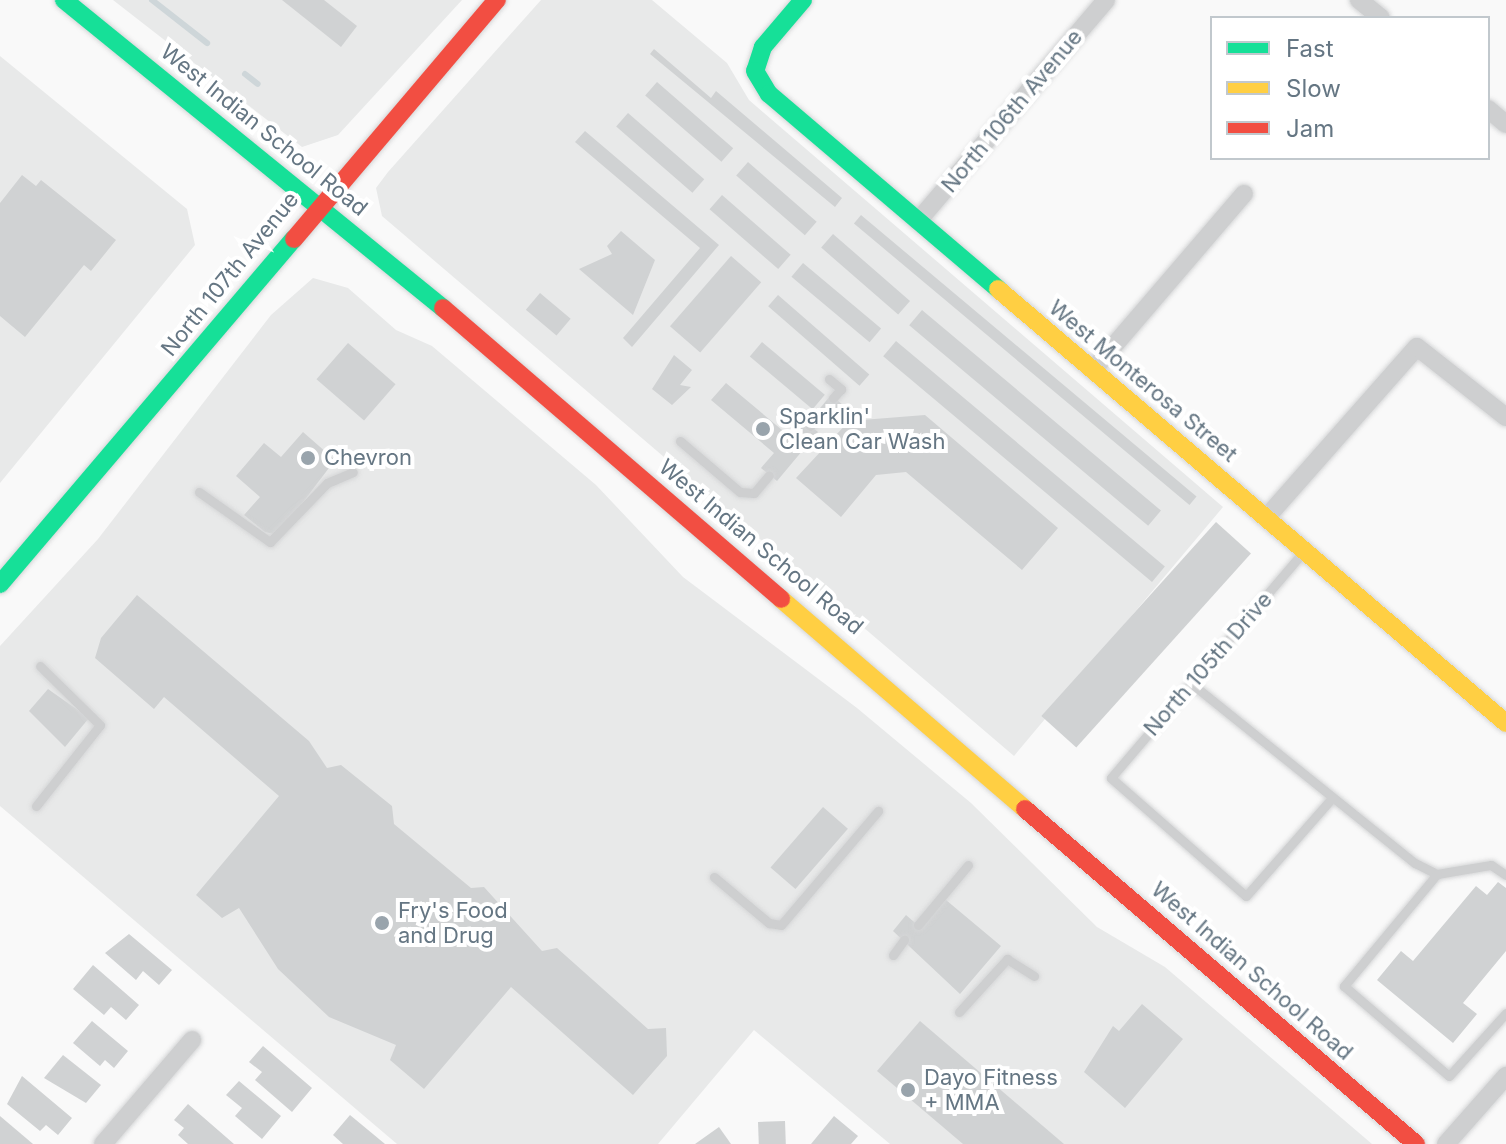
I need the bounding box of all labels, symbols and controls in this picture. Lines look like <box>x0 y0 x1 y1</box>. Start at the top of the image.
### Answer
legend <box>1210 16 1490 160</box>
street label: North 106th Avenue <box>936 24 1088 198</box>
text: Fast <box>1286 34 1334 63</box>
street label: West Indian School Road <box>155 38 373 222</box>
text: Slow <box>1286 74 1341 103</box>
text: Jam <box>1286 114 1334 143</box>
street label: North 107th Avenue <box>156 187 304 361</box>
street label: West Monterosa Street <box>1044 295 1242 467</box>
place label: Sparklin' Clean Car Wash <box>779 403 945 454</box>
marker: Sparklin' Clean Car Wash <box>754 420 772 438</box>
place label: Chevron <box>324 445 412 471</box>
marker: Chevron <box>299 449 317 467</box>
street label: West Indian School Road <box>654 454 868 640</box>
street label: North 105th Drive <box>1138 587 1278 741</box>
street label: West Indian School Road <box>1146 876 1358 1066</box>
place label: Fry's Food and Drug <box>398 897 508 948</box>
marker: Fry's Food and Drug <box>373 914 391 932</box>
place label: Dayo Fitness + MMA <box>924 1064 1058 1116</box>
marker: Dayo Fitness + MMA <box>899 1081 917 1099</box>

